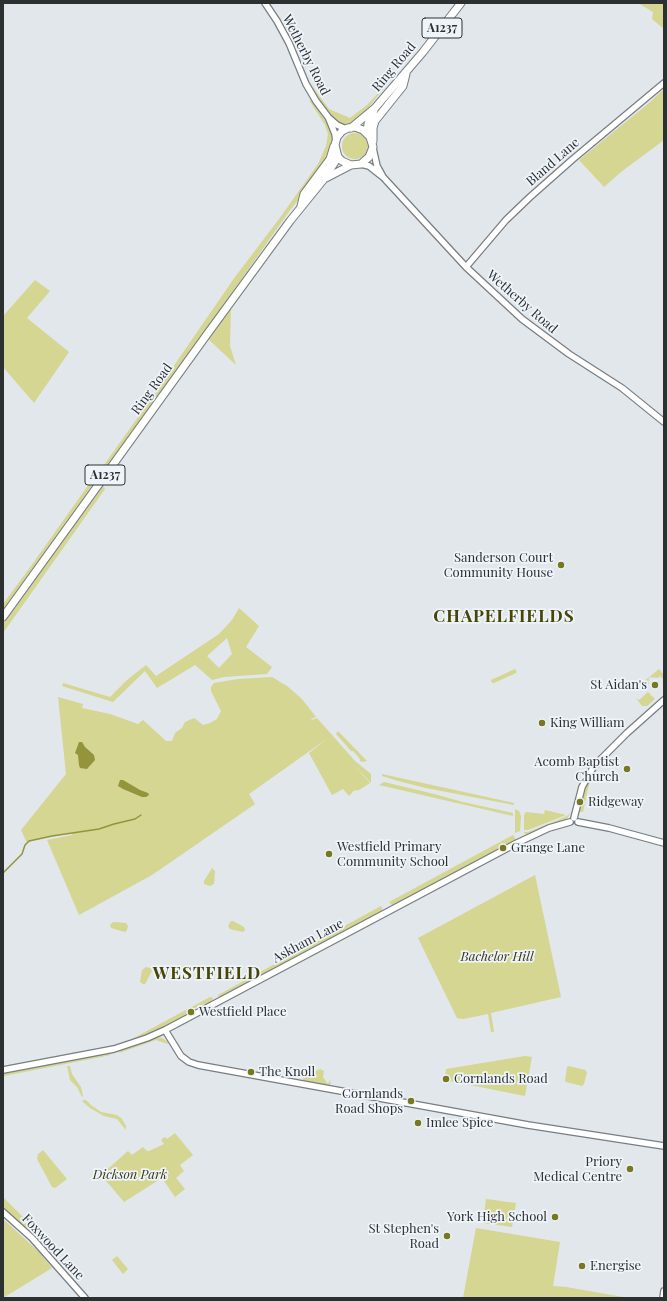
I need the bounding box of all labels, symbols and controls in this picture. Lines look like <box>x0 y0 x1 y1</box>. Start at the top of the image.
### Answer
street label: Wetherby Road <box>279 12 333 98</box>
road number: A1237 <box>422 18 462 38</box>
street label: Ring Road <box>369 39 419 95</box>
street label: Bland Lane <box>523 135 583 189</box>
street label: Wetherby Road <box>484 267 560 337</box>
street label: Ring Road <box>128 360 176 418</box>
road number: A1237 <box>85 465 125 485</box>
place label: Sanderson Court Community House <box>444 550 553 581</box>
marker: Sanderson Court Community House <box>556 560 566 570</box>
district label: CHAPELFIELDS <box>433 607 575 627</box>
place label: St Aidan's <box>590 677 647 693</box>
marker: St Aidan's <box>650 680 660 690</box>
place label: King William <box>550 715 625 731</box>
marker: King William <box>537 718 547 728</box>
place label: Acomb Baptist Church <box>534 754 619 785</box>
marker: Acomb Baptist Church <box>622 764 632 774</box>
place label: Ridgeway <box>588 794 644 810</box>
marker: Ridgeway <box>575 797 585 807</box>
place label: Westfield Primary Community School <box>337 839 448 870</box>
place label: Grange Lane <box>511 840 585 856</box>
marker: Grange Lane <box>498 843 508 853</box>
marker: Westfield Primary Community School <box>324 849 334 859</box>
street label: Askham Lane <box>270 916 346 966</box>
park label: Bachelor Hill <box>460 949 534 965</box>
district label: WESTFIELD <box>153 964 261 984</box>
place label: Westfield Place <box>199 1004 286 1020</box>
marker: Westfield Place <box>186 1007 196 1017</box>
place label: The Knoll <box>259 1064 315 1080</box>
marker: The Knoll <box>246 1067 256 1077</box>
place label: Cornlands Road <box>454 1071 548 1087</box>
marker: Cornlands Road <box>441 1074 451 1084</box>
place label: Cornlands Road Shops <box>335 1086 403 1117</box>
marker: Cornlands Road Shops <box>406 1096 416 1106</box>
place label: Imlee Spice <box>426 1115 493 1131</box>
marker: Imlee Spice <box>413 1118 423 1128</box>
place label: Priory Medical Centre <box>533 1154 622 1185</box>
marker: Priory Medical Centre <box>625 1164 635 1174</box>
park label: Dickson Park <box>93 1167 167 1183</box>
place label: York High School <box>447 1209 547 1225</box>
street label: Foxwood Lane <box>19 1211 87 1283</box>
marker: York High School <box>550 1212 560 1222</box>
place label: St Stephen's Road <box>368 1221 439 1252</box>
marker: St Stephen's Road <box>442 1231 452 1241</box>
place label: Energise <box>590 1258 641 1274</box>
marker: Energise <box>577 1261 587 1271</box>

